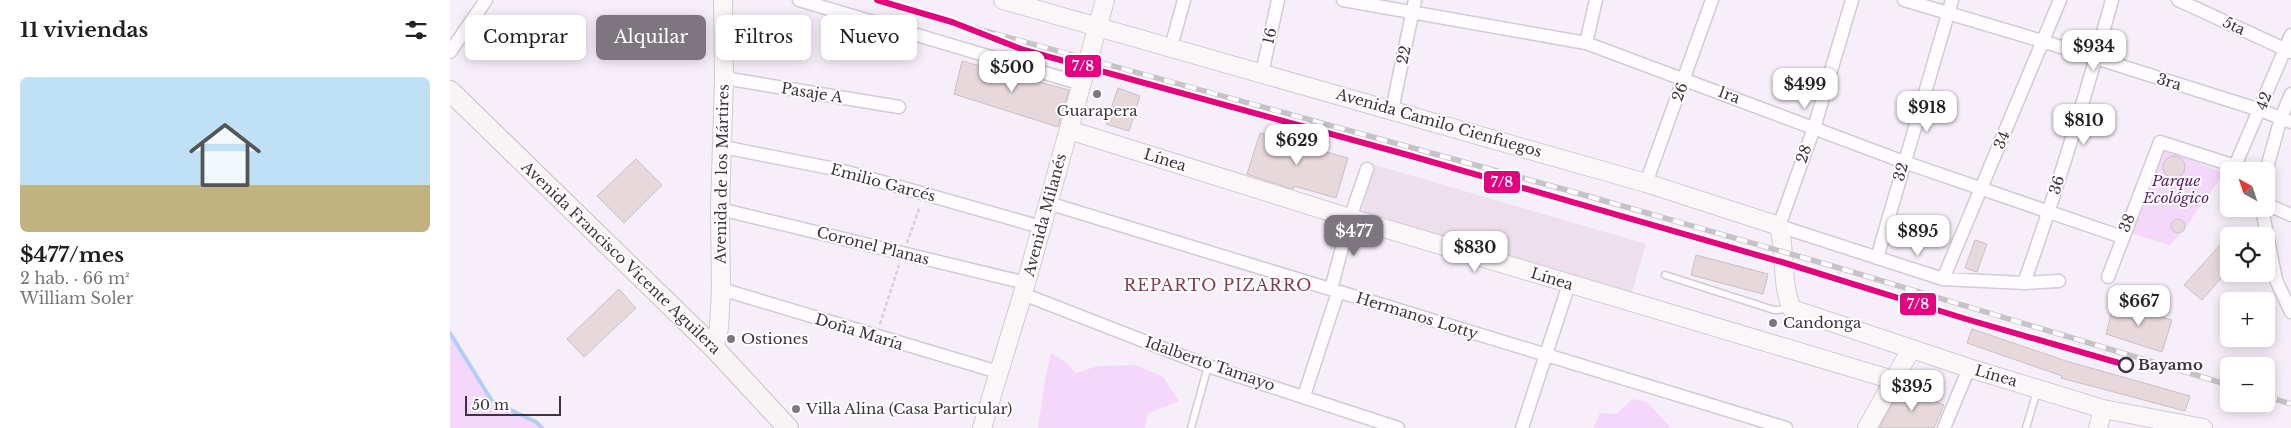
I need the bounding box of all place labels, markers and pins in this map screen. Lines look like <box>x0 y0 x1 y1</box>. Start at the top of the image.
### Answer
pin: $934 <box>2064 30 2124 72</box>
pin: $500 <box>982 51 1042 93</box>
pin: $499 <box>1775 68 1835 110</box>
marker: Guarapera <box>1091 88 1103 100</box>
pin: $918 <box>1897 90 1957 133</box>
place label: Guarapera <box>1056 101 1138 120</box>
pin: $810 <box>2054 104 2114 146</box>
pin: $629 <box>1267 124 1327 166</box>
pin: $477 <box>1324 214 1384 257</box>
pin: $895 <box>1888 214 1948 257</box>
pin: $830 <box>1445 230 1505 273</box>
pin: $667 <box>2109 284 2169 327</box>
place label: Candonga <box>1783 313 1862 332</box>
marker: Candonga <box>1767 317 1779 329</box>
place label: Ostiones <box>741 329 808 348</box>
marker: Ostiones <box>725 333 737 345</box>
place label: Bayamo <box>2138 355 2203 374</box>
marker: Bayamo <box>2118 357 2134 373</box>
pin: $395 <box>1882 370 1942 412</box>
place label: Villa Alina (Casa Particular) <box>805 399 1012 418</box>
marker: Villa Alina (Casa Particular) <box>790 403 802 415</box>

